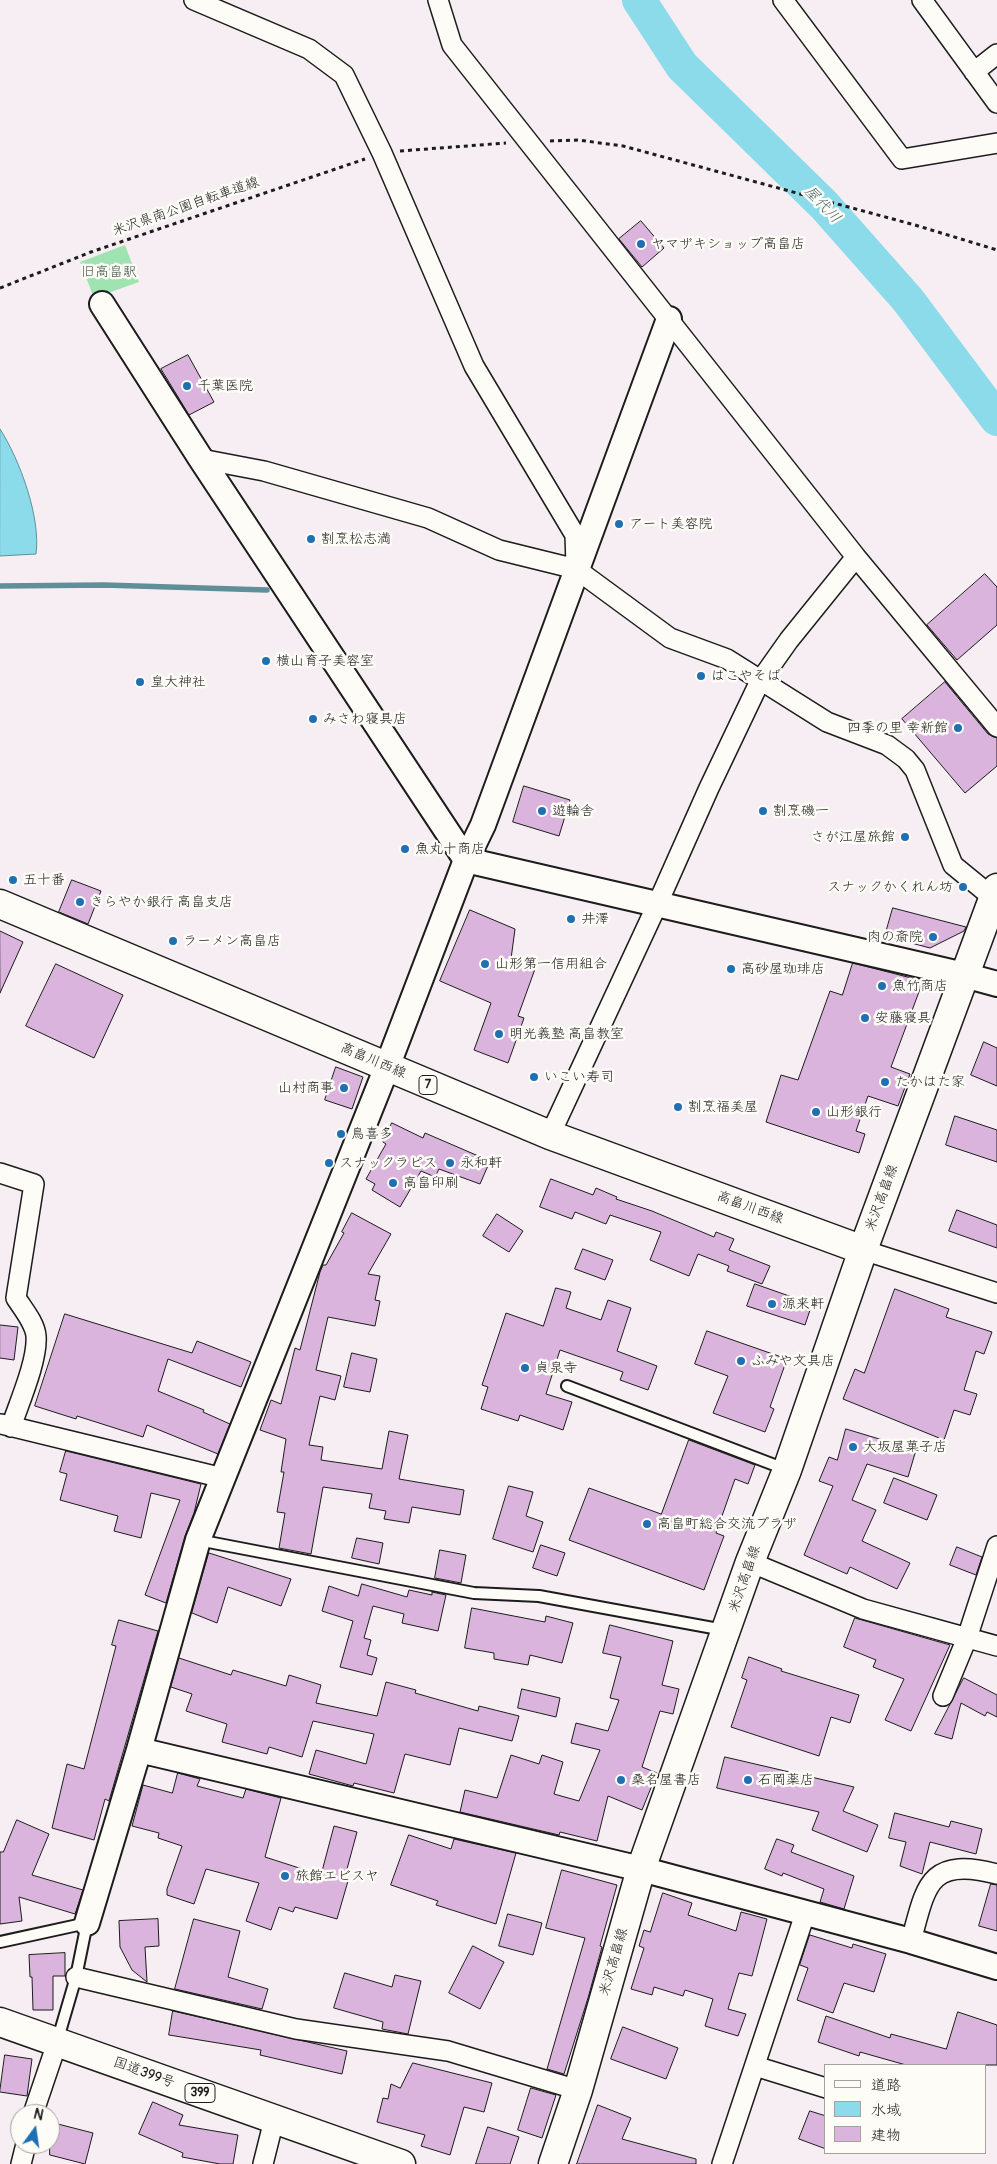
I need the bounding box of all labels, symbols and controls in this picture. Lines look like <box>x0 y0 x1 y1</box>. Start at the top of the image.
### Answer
street label: 米沢県南公園自転車道線 <box>110 174 262 240</box>
water label: 屋代川 <box>800 183 844 227</box>
place label: ヤマザキショップ高畠店 <box>651 236 805 252</box>
marker: ヤマザキショップ高畠店 <box>635 238 647 250</box>
park label: 旧高畠駅 <box>81 264 137 280</box>
place label: 千葉医院 <box>197 378 253 394</box>
marker: 千葉医院 <box>181 380 193 392</box>
place label: アート美容院 <box>629 516 712 532</box>
marker: アート美容院 <box>613 518 625 530</box>
place label: 割烹松志満 <box>321 531 391 547</box>
marker: 割烹松志満 <box>305 533 317 545</box>
place label: 横山育子美容室 <box>276 653 374 669</box>
marker: 横山育子美容室 <box>260 655 272 667</box>
place label: はこやそば <box>711 668 781 684</box>
marker: はこやそば <box>695 670 707 682</box>
place label: 皇大神社 <box>150 674 206 690</box>
marker: 皇大神社 <box>134 676 146 688</box>
place label: みさわ寝具店 <box>323 711 407 727</box>
marker: みさわ寝具店 <box>307 713 319 725</box>
place label: 四季の里 幸新館 <box>847 720 948 736</box>
marker: 四季の里 幸新館 <box>952 722 964 734</box>
place label: 遊輪舎 <box>552 803 594 819</box>
place label: 割烹磯一 <box>773 803 829 819</box>
marker: 遊輪舎 <box>536 805 548 817</box>
marker: 割烹磯一 <box>757 805 769 817</box>
place label: さが江屋旅館 <box>811 829 895 845</box>
marker: さが江屋旅館 <box>899 831 911 843</box>
place label: 魚丸十商店 <box>415 841 485 857</box>
marker: 魚丸十商店 <box>399 843 411 855</box>
place label: 五十番 <box>23 872 65 888</box>
marker: 五十番 <box>7 874 19 886</box>
place label: スナックかくれん坊 <box>827 879 953 895</box>
marker: スナックかくれん坊 <box>957 881 969 893</box>
place label: きらやか銀行 高畠支店 <box>90 894 233 910</box>
marker: きらやか銀行 高畠支店 <box>74 896 86 908</box>
place label: 井澤 <box>581 911 609 927</box>
marker: 井澤 <box>565 913 577 925</box>
place label: 肉の斎院 <box>867 929 923 945</box>
marker: 肉の斎院 <box>927 931 939 943</box>
place label: ラーメン高畠店 <box>183 933 281 949</box>
marker: ラーメン高畠店 <box>167 935 179 947</box>
place label: 山形第一信用組合 <box>495 956 607 972</box>
marker: 山形第一信用組合 <box>479 958 491 970</box>
place label: 高砂屋珈琲店 <box>741 961 825 977</box>
marker: 高砂屋珈琲店 <box>725 963 737 975</box>
place label: 魚竹商店 <box>892 978 948 994</box>
marker: 魚竹商店 <box>876 980 888 992</box>
place label: 安藤寝具 <box>875 1010 931 1026</box>
marker: 安藤寝具 <box>859 1012 871 1024</box>
place label: 明光義塾 高畠教室 <box>509 1026 624 1042</box>
marker: 明光義塾 高畠教室 <box>493 1028 505 1040</box>
street label: 高畠川西線 <box>338 1040 408 1082</box>
place label: いこい寿司 <box>544 1069 614 1085</box>
marker: いこい寿司 <box>528 1071 540 1083</box>
place label: たかはた家 <box>895 1074 965 1090</box>
road number: 7 <box>419 1076 437 1094</box>
marker: たかはた家 <box>879 1076 891 1088</box>
place label: 山村商事 <box>278 1080 334 1096</box>
marker: 山村商事 <box>338 1082 350 1094</box>
place label: 割烹福美屋 <box>688 1099 758 1115</box>
marker: 割烹福美屋 <box>672 1101 684 1113</box>
place label: 山形銀行 <box>826 1104 882 1120</box>
marker: 山形銀行 <box>810 1106 822 1118</box>
place label: 鳥喜多 <box>351 1126 393 1142</box>
marker: 鳥喜多 <box>335 1128 347 1140</box>
place label: スナックラピス <box>339 1155 437 1171</box>
place label: 永和軒 <box>460 1155 502 1171</box>
marker: スナックラピス <box>323 1157 335 1169</box>
marker: 永和軒 <box>444 1157 456 1169</box>
street label: 米沢高畠線 <box>862 1162 902 1234</box>
place label: 高畠印刷 <box>403 1175 459 1191</box>
marker: 高畠印刷 <box>387 1177 399 1189</box>
street label: 高畠川西線 <box>714 1188 786 1228</box>
place label: 源来軒 <box>782 1296 824 1312</box>
marker: 源来軒 <box>766 1298 778 1310</box>
place label: ふみや文具店 <box>751 1353 835 1369</box>
marker: ふみや文具店 <box>735 1355 747 1367</box>
place label: 貞泉寺 <box>535 1360 577 1376</box>
marker: 貞泉寺 <box>519 1362 531 1374</box>
place label: 大坂屋菓子店 <box>863 1439 947 1455</box>
marker: 大坂屋菓子店 <box>847 1441 859 1453</box>
place label: 高畠町総合交流プラザ <box>657 1516 797 1532</box>
marker: 高畠町総合交流プラザ <box>641 1518 653 1530</box>
street label: 米沢高畠線 <box>726 1543 764 1615</box>
place label: 桑名屋書店 <box>631 1772 701 1788</box>
place label: 石岡薬店 <box>758 1772 814 1788</box>
marker: 桑名屋書店 <box>615 1774 627 1786</box>
marker: 石岡薬店 <box>742 1774 754 1786</box>
place label: 旅館エビスヤ <box>295 1868 379 1884</box>
marker: 旅館エビスヤ <box>279 1870 291 1882</box>
street label: 米沢高畠線 <box>596 1926 632 1998</box>
street label: 国道399号 <box>111 2054 177 2092</box>
legend <box>824 2064 987 2154</box>
text: 道路 <box>871 2076 901 2095</box>
road number: 399 <box>185 2084 215 2102</box>
text: 水域 <box>871 2101 901 2120</box>
north arrow <box>10 2104 60 2154</box>
text: N <box>32 2106 45 2124</box>
text: 建物 <box>871 2126 901 2145</box>

